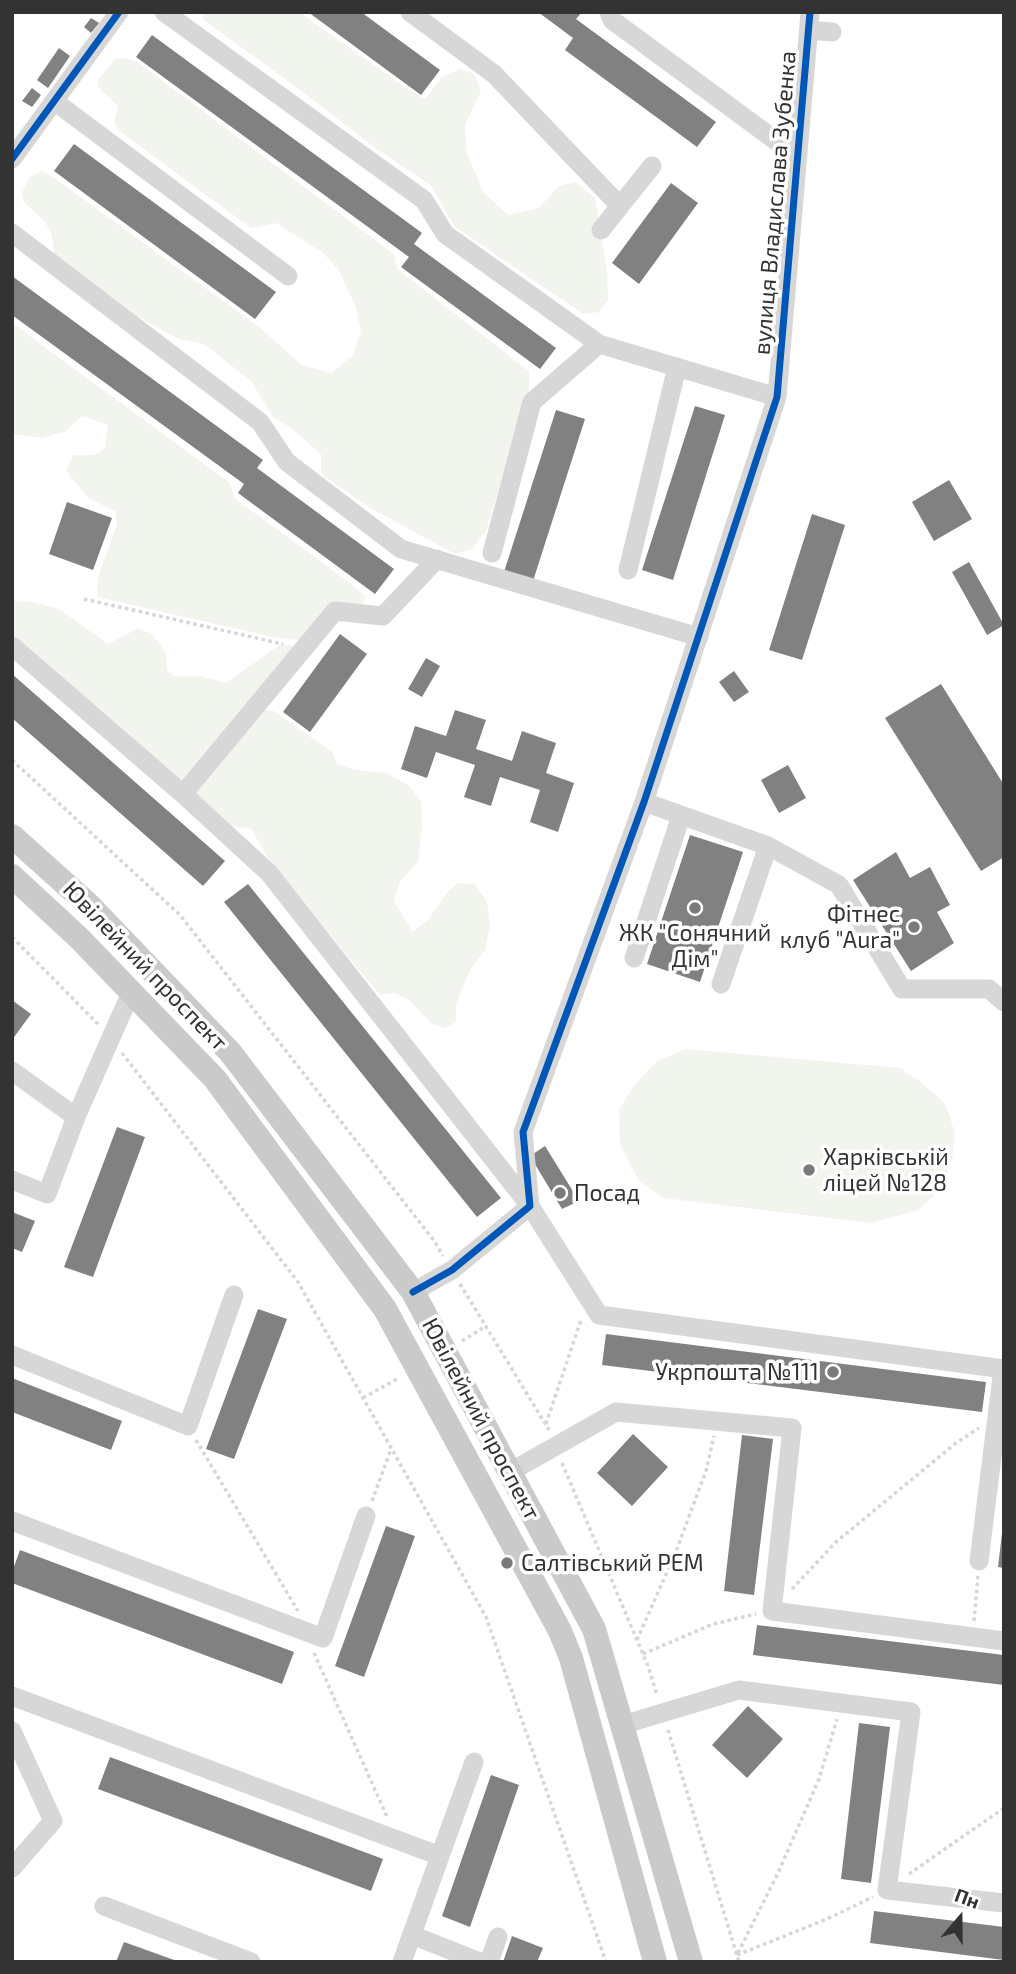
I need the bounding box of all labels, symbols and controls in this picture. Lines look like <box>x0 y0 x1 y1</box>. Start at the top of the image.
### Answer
street label: вулиця Владислава Зубенка <box>748 50 802 356</box>
street label: Ювілейний проспект <box>57 876 233 1056</box>
marker: ЖК "Сонячний Дім" <box>687 900 703 916</box>
place label: Фітнес клуб "Aura" <box>780 900 900 954</box>
place label: ЖК "Сонячний Дім" <box>619 919 771 973</box>
marker: Фітнес клуб "Aura" <box>906 919 922 935</box>
place label: Харківській ліцей №128 <box>823 1143 949 1197</box>
marker: Харківській ліцей №128 <box>801 1162 817 1178</box>
place label: Посад <box>574 1179 640 1207</box>
marker: Посад <box>552 1185 568 1201</box>
street label: Ювілейний проспект <box>416 1313 546 1525</box>
place label: Укрпошта №111 <box>655 1358 819 1386</box>
marker: Укрпошта №111 <box>825 1364 841 1380</box>
place label: Салтівський РЕМ <box>521 1549 704 1577</box>
marker: Салтівський РЕМ <box>499 1555 515 1571</box>
north arrow <box>925 1883 995 1953</box>
text: Пн <box>952 1883 983 1913</box>

